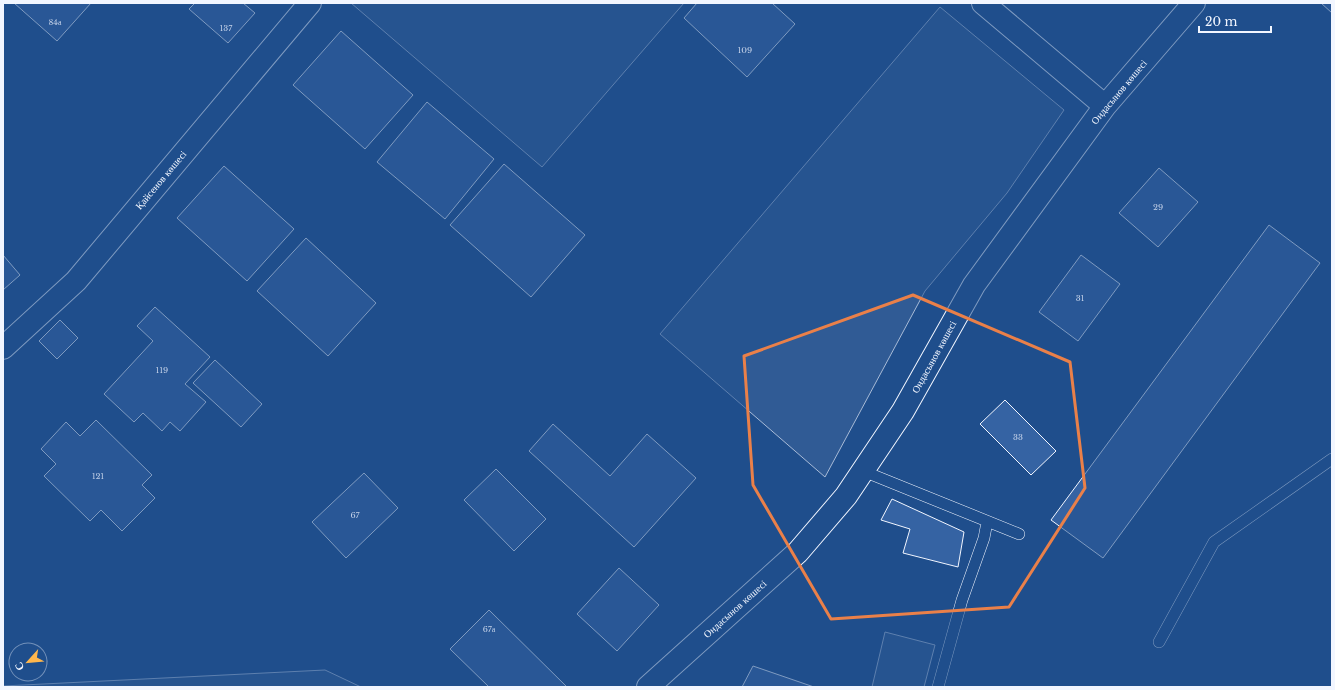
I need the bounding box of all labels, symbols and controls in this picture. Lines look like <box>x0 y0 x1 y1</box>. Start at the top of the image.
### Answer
scale bar <box>1199 8 1271 34</box>
text: 20 m <box>1205 14 1237 29</box>
house number: 84а <box>48 17 62 27</box>
house number: 137 <box>220 23 233 33</box>
house number: 109 <box>738 45 752 55</box>
street label: Ондасынов көшесі <box>1088 57 1150 127</box>
street label: Қайсенов көшесі <box>133 148 190 212</box>
house number: 29 <box>1153 202 1163 212</box>
house number: 31 <box>1076 293 1085 303</box>
street label: Ондасынов көшесі <box>909 318 959 395</box>
house number: 119 <box>156 365 168 375</box>
house number: 33 <box>1013 432 1023 442</box>
house number: 121 <box>92 471 104 481</box>
house number: 67 <box>350 510 361 520</box>
street label: Ондасынов көшесі <box>701 577 769 641</box>
house number: 67а <box>483 624 496 634</box>
north arrow <box>8 642 48 682</box>
text: С <box>11 660 27 673</box>

